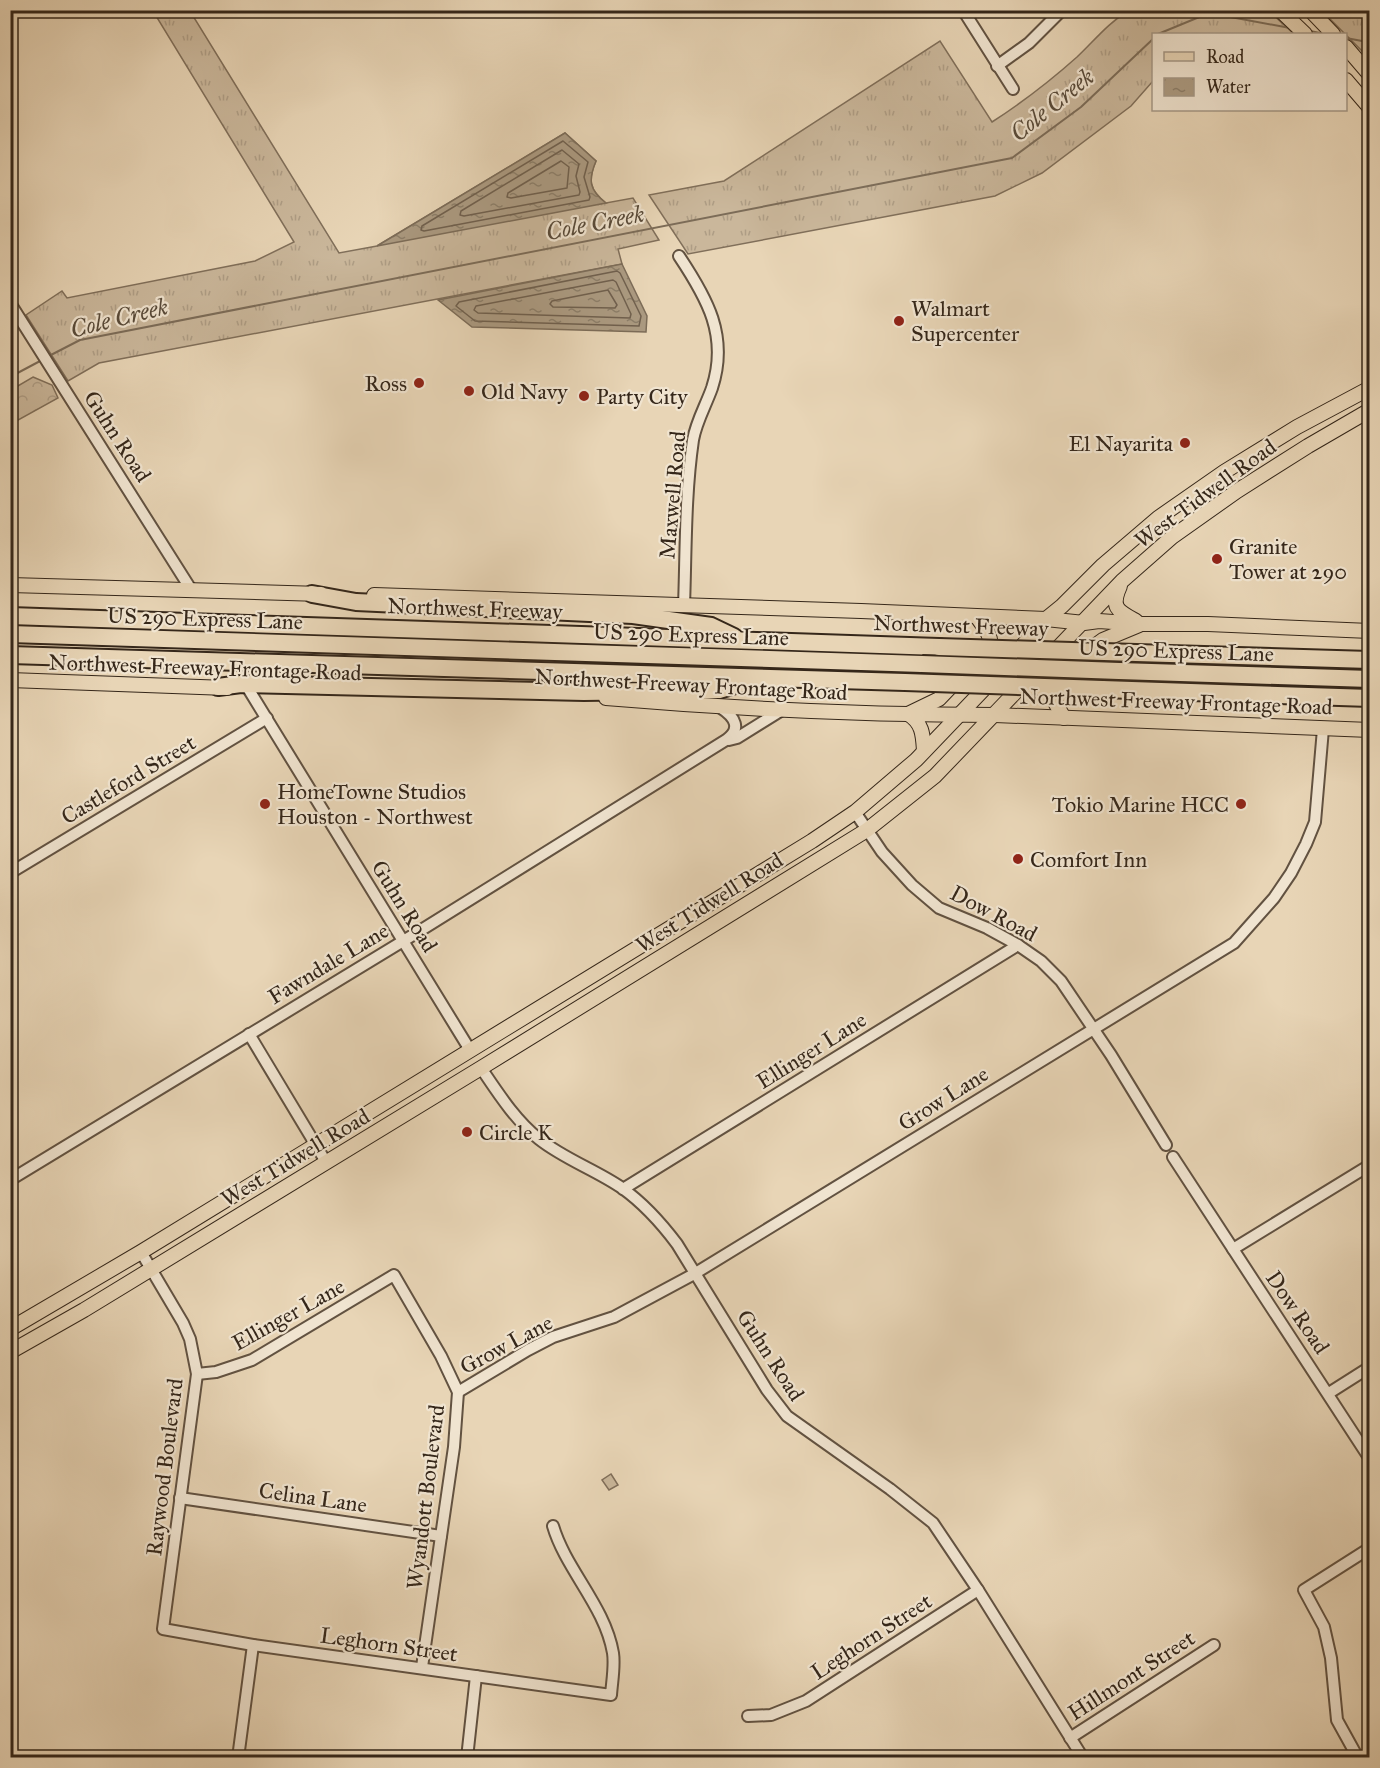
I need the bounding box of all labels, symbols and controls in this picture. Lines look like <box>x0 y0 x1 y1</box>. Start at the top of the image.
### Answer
legend <box>1152 33 1347 111</box>
text: Road <box>1206 46 1244 68</box>
water label: Cole Creek <box>1004 62 1100 148</box>
text: Water <box>1206 76 1251 98</box>
water label: Cole Creek <box>543 199 647 247</box>
water label: Cole Creek <box>67 291 171 345</box>
place label: Walmart Supercenter <box>911 295 1020 347</box>
marker: Walmart Supercenter <box>892 314 906 328</box>
place label: Ross <box>364 370 407 397</box>
marker: Ross <box>412 376 426 390</box>
place label: Old Navy <box>481 378 568 405</box>
place label: Party City <box>596 383 688 410</box>
marker: Old Navy <box>462 384 476 398</box>
street label: Guhn Road <box>78 385 157 487</box>
marker: Party City <box>577 389 591 403</box>
street label: Maxwell Road <box>653 430 692 560</box>
place label: El Nayarita <box>1069 430 1174 457</box>
street label: West Tidwell Road <box>1129 433 1281 554</box>
marker: El Nayarita <box>1178 436 1192 450</box>
place label: Granite Tower at 290 <box>1229 533 1347 585</box>
marker: Granite Tower at 290 <box>1210 552 1224 566</box>
street label: Northwest Freeway <box>387 592 564 625</box>
street label: US 290 Express Lane <box>107 602 303 635</box>
street label: Northwest Freeway <box>873 609 1050 642</box>
street label: US 290 Express Lane <box>593 618 789 651</box>
street label: US 290 Express Lane <box>1078 634 1274 667</box>
street label: Northwest Freeway Frontage Road <box>48 649 362 686</box>
street label: Northwest Freeway Frontage Road <box>534 663 848 706</box>
street label: Northwest Freeway Frontage Road <box>1019 683 1333 720</box>
street label: Castleford Street <box>56 729 201 830</box>
place label: HomeTowne Studios Houston - Northwest <box>277 778 473 830</box>
place label: Tokio Marine HCC <box>1052 791 1229 818</box>
marker: HomeTowne Studios Houston - Northwest <box>258 797 272 811</box>
marker: Tokio Marine HCC <box>1234 797 1248 811</box>
street label: West Tidwell Road <box>631 846 788 959</box>
place label: Comfort Inn <box>1030 846 1147 873</box>
marker: Comfort Inn <box>1011 852 1025 866</box>
street label: Guhn Road <box>366 855 443 957</box>
street label: Dow Road <box>946 879 1042 948</box>
street label: Fawndale Lane <box>263 917 394 1010</box>
street label: Ellinger Lane <box>751 1006 871 1095</box>
street label: Grow Lane <box>893 1060 993 1137</box>
street label: West Tidwell Road <box>216 1102 374 1212</box>
place label: Circle K <box>479 1119 554 1146</box>
marker: Circle K <box>460 1125 474 1139</box>
street label: Dow Road <box>1260 1266 1335 1359</box>
street label: Ellinger Lane <box>227 1272 349 1356</box>
street label: Guhn Road <box>731 1304 810 1406</box>
street label: Grow Lane <box>455 1309 557 1380</box>
street label: Raywood Boulevard <box>140 1377 189 1557</box>
street label: Wyandott Boulevard <box>401 1403 450 1591</box>
street label: Celina Lane <box>257 1477 369 1518</box>
street label: Leghorn Street <box>806 1587 937 1685</box>
street label: Leghorn Street <box>318 1621 460 1668</box>
street label: Hillmont Street <box>1063 1624 1200 1726</box>

